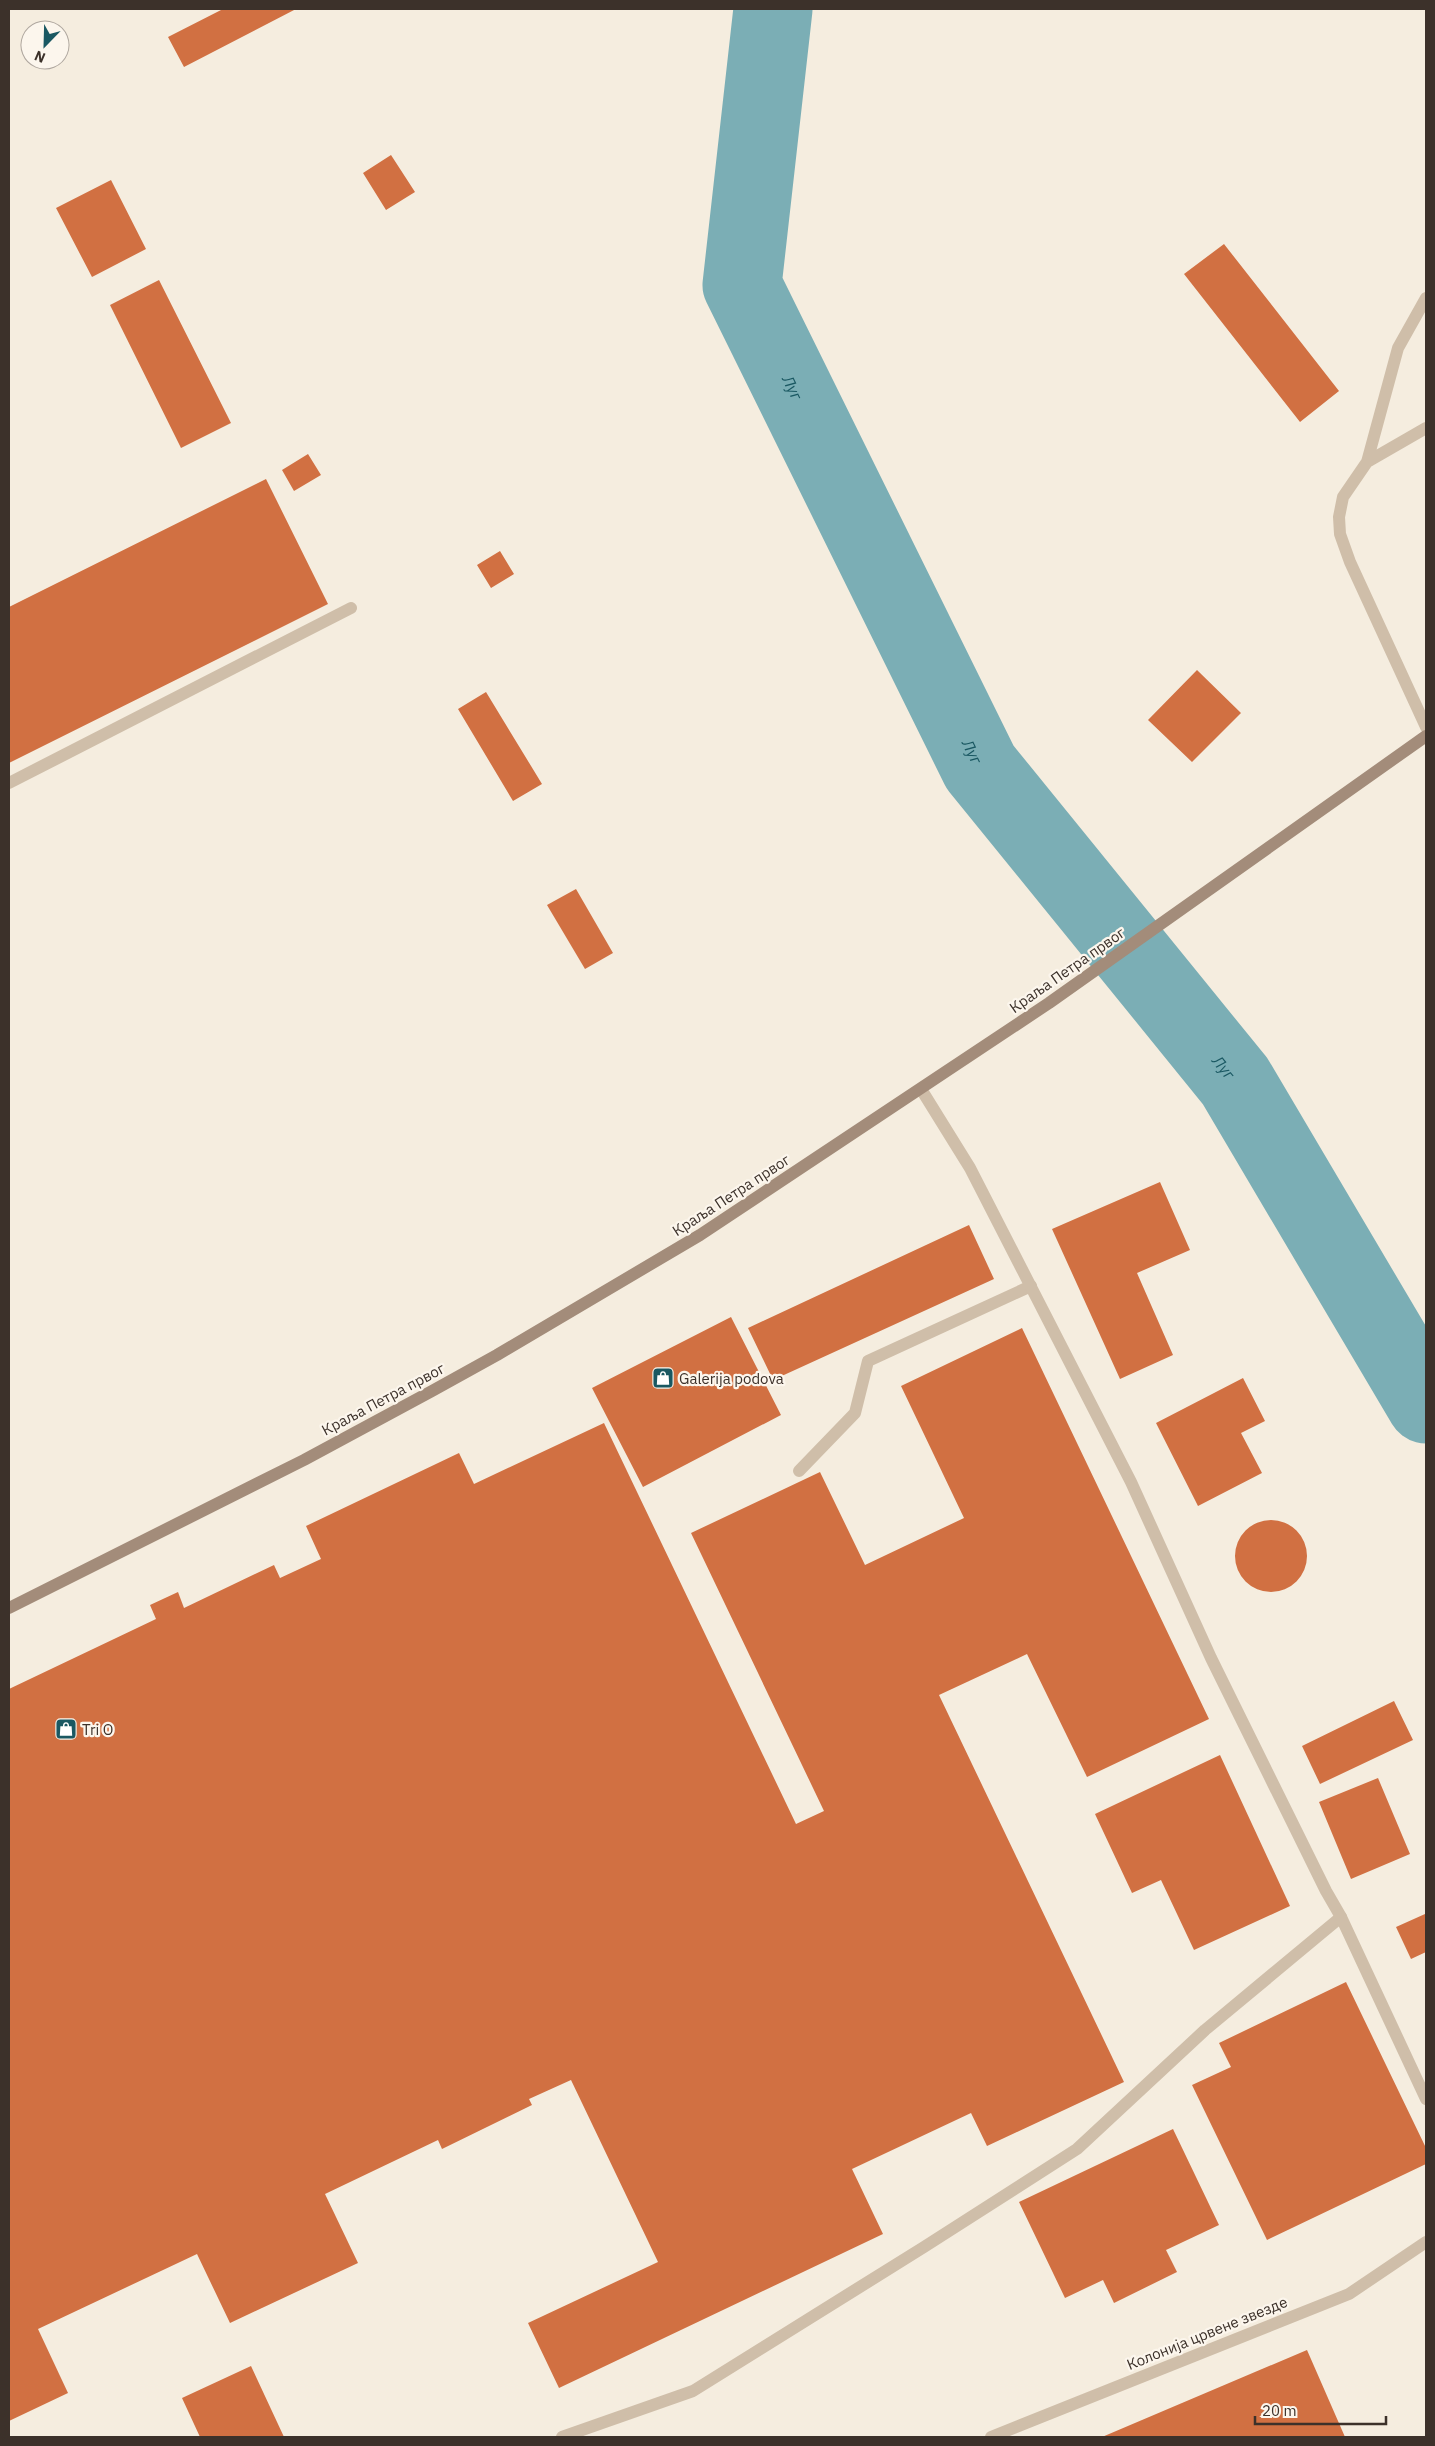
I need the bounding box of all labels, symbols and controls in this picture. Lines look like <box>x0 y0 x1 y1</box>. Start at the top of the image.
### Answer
north arrow <box>20 20 70 70</box>
text: N <box>32 47 48 67</box>
water label: Луг <box>778 371 808 404</box>
water label: Луг <box>957 735 987 768</box>
street label: Краља Петра првог <box>1006 923 1129 1017</box>
water label: Луг <box>1208 1050 1240 1084</box>
street label: Краља Петра првог <box>668 1150 794 1240</box>
street label: Краља Петра првог <box>318 1358 448 1439</box>
shop icon: Galerija podova <box>651 1366 675 1390</box>
place label: Galerija podova <box>679 1369 784 1388</box>
shop icon: Tri O <box>54 1717 78 1741</box>
place label: Tri O <box>82 1720 113 1739</box>
street label: Колонија црвене звезде <box>1124 2292 1290 2374</box>
scale bar <box>1255 2394 1386 2426</box>
text: 20 m <box>1262 2401 1297 2420</box>

